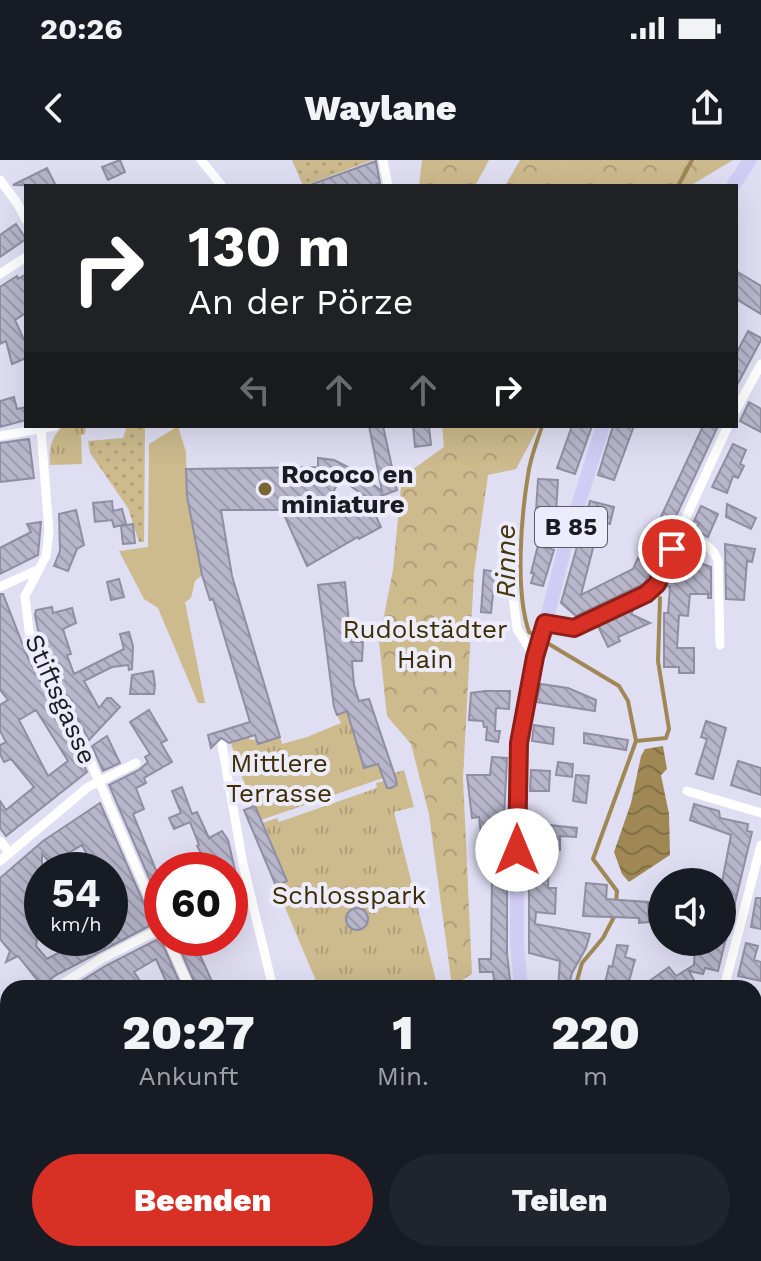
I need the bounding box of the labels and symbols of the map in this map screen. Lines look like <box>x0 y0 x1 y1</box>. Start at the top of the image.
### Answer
place label: Rococo en miniature <box>281 459 414 519</box>
marker: Rococo en miniature <box>256 480 274 498</box>
road number: B 85 <box>535 507 607 547</box>
pin <box>638 515 706 583</box>
water label: Rinne <box>489 524 522 598</box>
park label: Rudolstädter Hain <box>342 614 508 674</box>
street label: Stiftsgasse <box>19 629 103 769</box>
park label: Mittlere Terrasse <box>226 748 332 808</box>
position arrow <box>475 808 559 892</box>
speed limit sign: 60 <box>144 852 248 956</box>
park label: Schlosspark <box>272 880 427 910</box>

